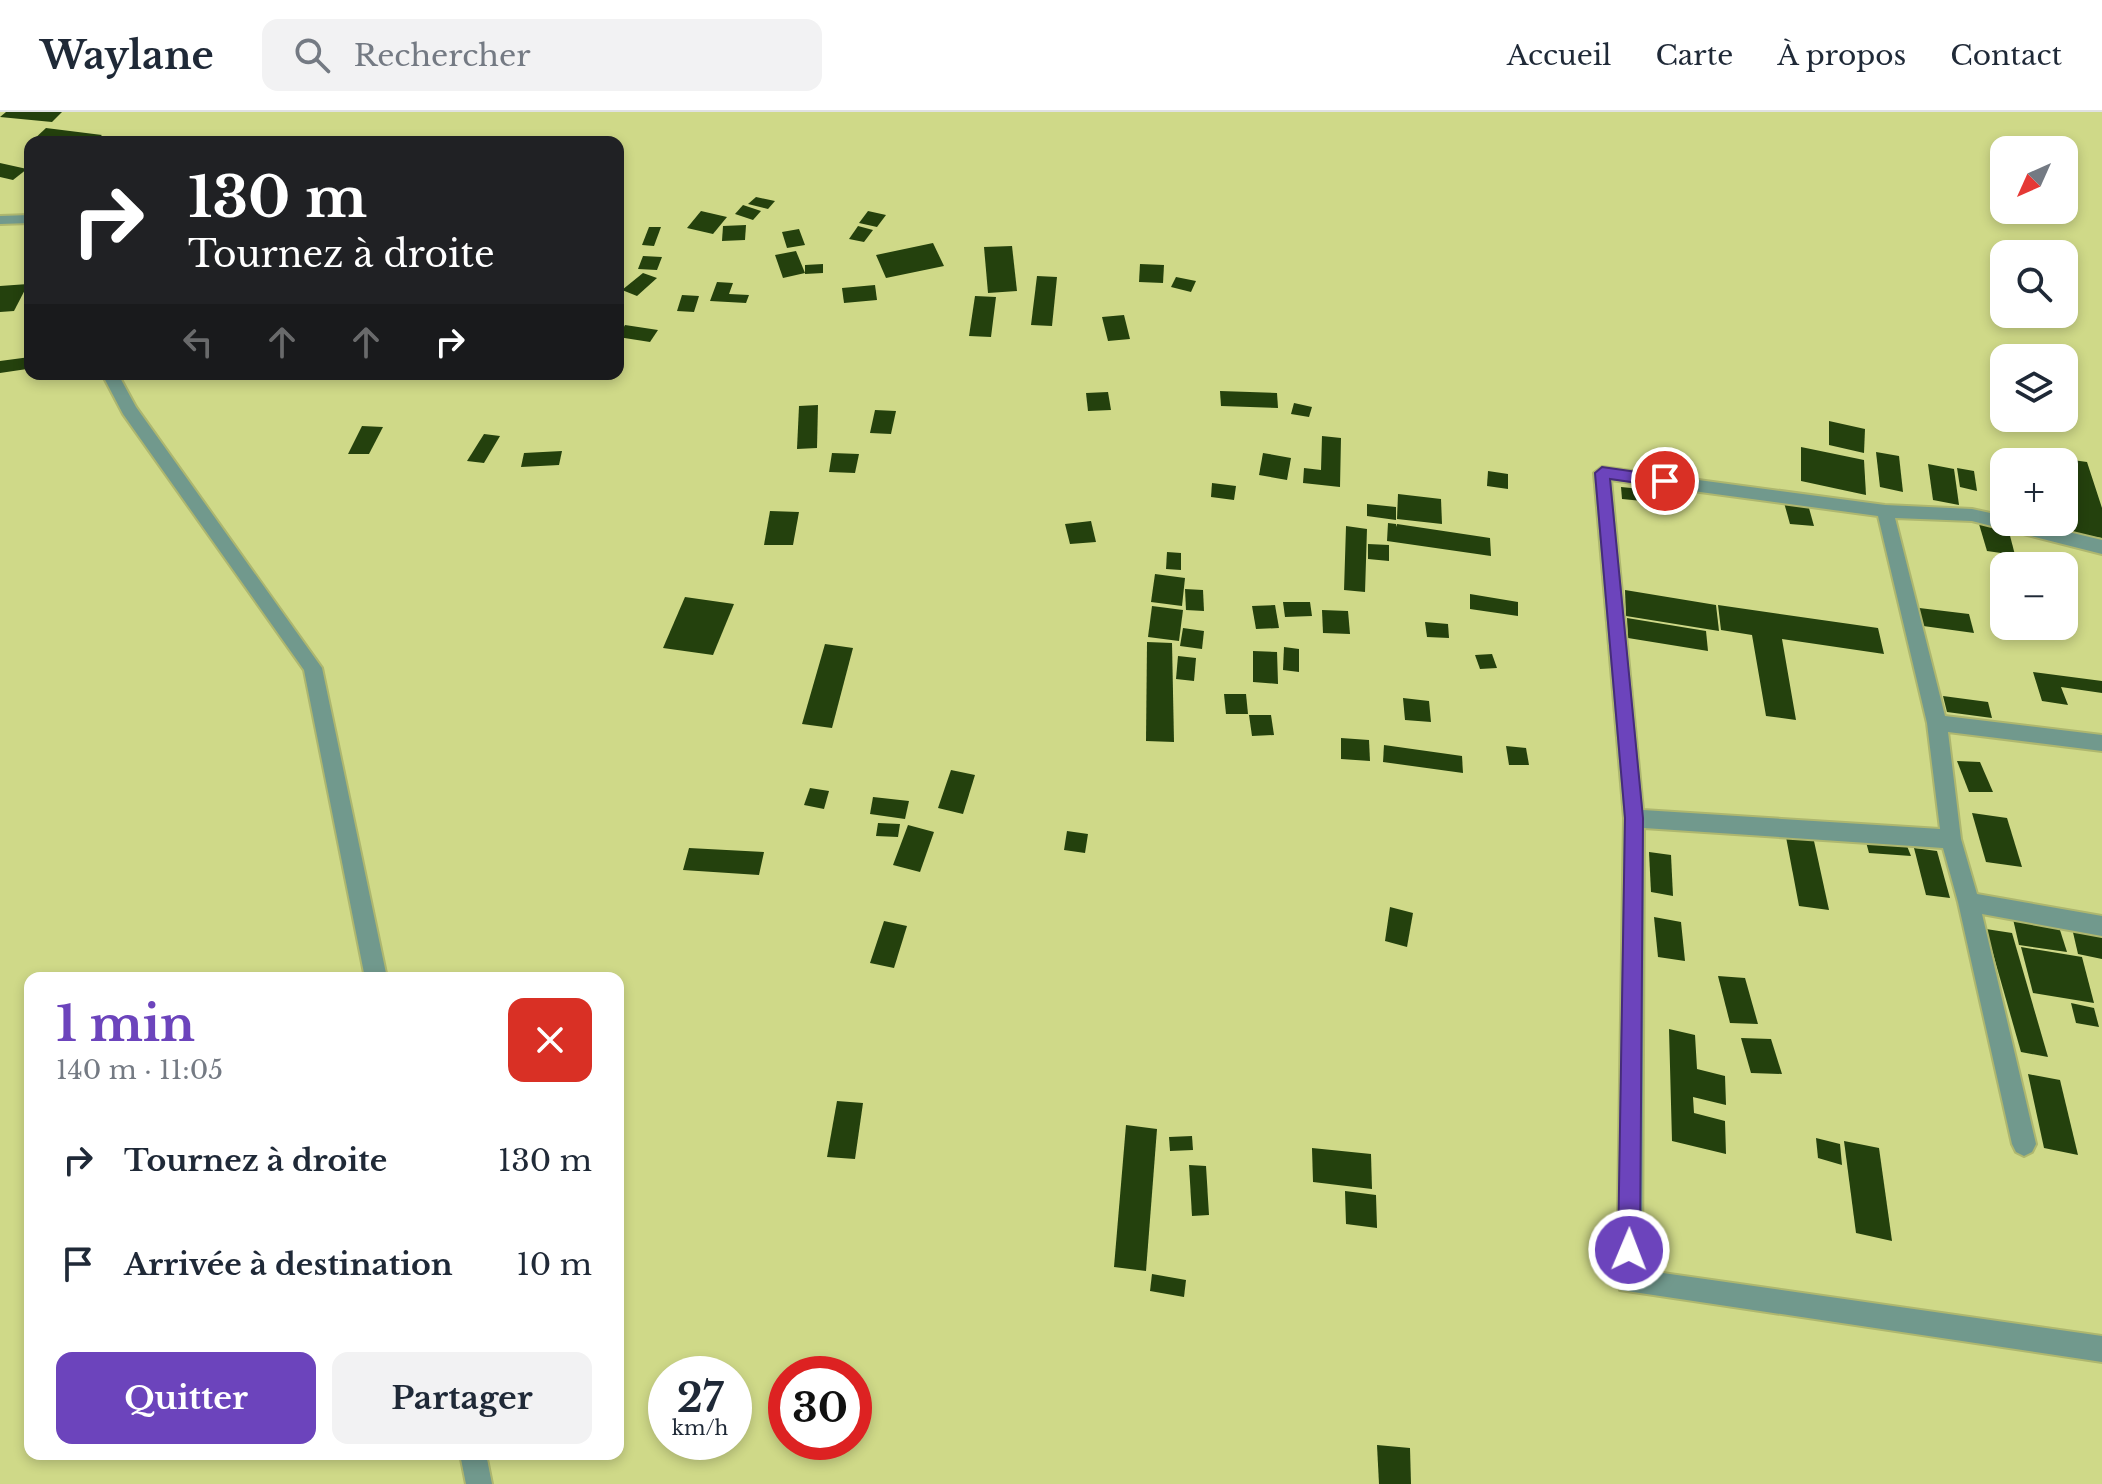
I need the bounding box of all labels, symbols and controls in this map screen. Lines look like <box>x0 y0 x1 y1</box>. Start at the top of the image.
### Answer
search box <box>262 19 822 91</box>
text: Waylane <box>40 32 214 79</box>
icon: search <box>290 33 334 77</box>
text: Rechercher <box>354 37 530 74</box>
text: Accueil <box>1507 38 1611 73</box>
text: Carte <box>1655 38 1733 73</box>
text: À propos <box>1777 38 1906 73</box>
text: Contact <box>1950 38 2062 73</box>
north arrow <box>1990 136 2078 224</box>
map controls <box>1990 136 2078 640</box>
text: 130 m <box>188 163 367 232</box>
icon: right <box>56 168 160 272</box>
text: Tournez à droite <box>188 232 495 277</box>
button: search <box>1990 240 2078 328</box>
icon: left <box>176 320 220 364</box>
icon: ahead <box>260 320 304 364</box>
icon: ahead <box>344 320 388 364</box>
icon: right <box>428 320 472 364</box>
button: layers <box>1990 344 2078 432</box>
pin <box>1631 447 1699 515</box>
button: + <box>1990 448 2078 536</box>
icon: arrive <box>1643 459 1687 503</box>
button: − <box>1990 552 2078 640</box>
text: 1 min <box>56 994 195 1054</box>
button: close <box>508 998 592 1082</box>
text: 140 m · 11:05 <box>56 1054 223 1086</box>
icon: right <box>56 1138 100 1182</box>
text: Tournez à droite <box>124 1142 387 1179</box>
text: 130 m <box>498 1142 592 1179</box>
position arrow <box>1587 1208 1671 1292</box>
icon: arrive <box>56 1242 100 1286</box>
text: Arrivée à destination <box>124 1246 453 1283</box>
text: 10 m <box>516 1246 592 1283</box>
button: Quitter <box>56 1352 316 1444</box>
button: Partager <box>332 1352 592 1444</box>
speed limit sign: 30 <box>768 1356 872 1460</box>
text: 27 <box>677 1373 723 1423</box>
text: km/h <box>672 1416 728 1440</box>

